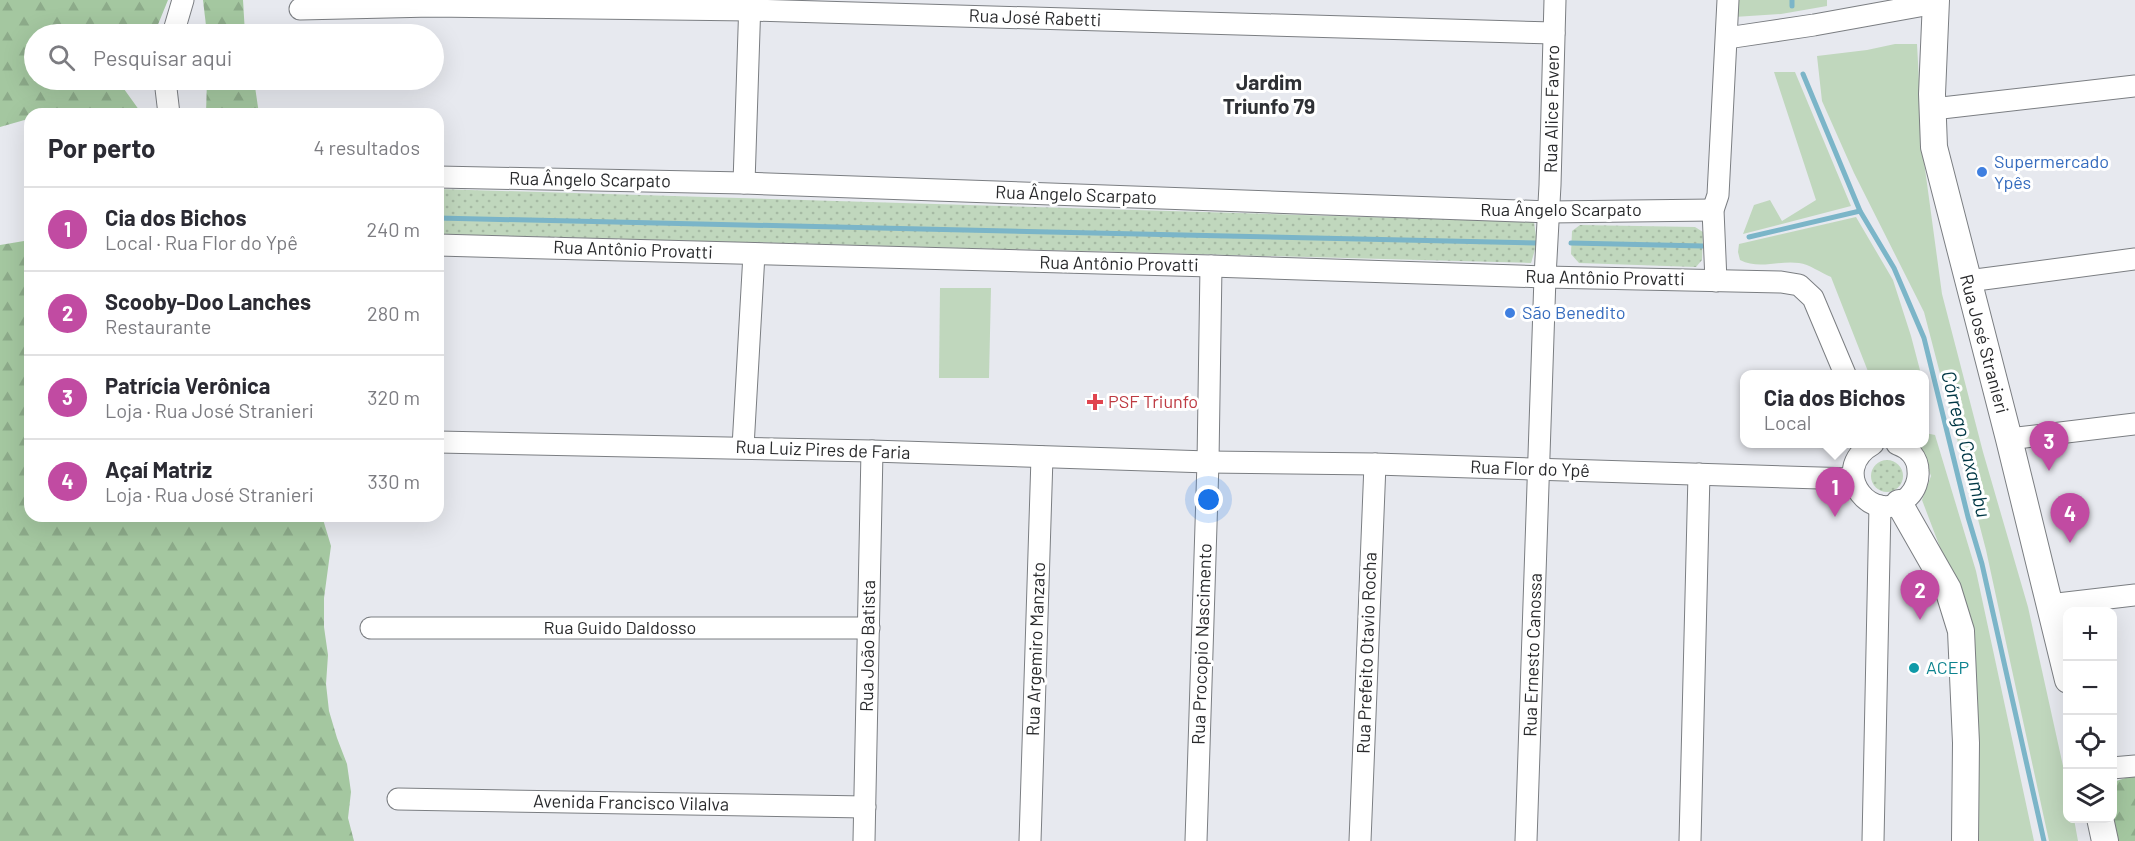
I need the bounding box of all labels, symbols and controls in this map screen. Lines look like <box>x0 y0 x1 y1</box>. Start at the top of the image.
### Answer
street label: Rua José Rabetti <box>968 4 1102 30</box>
search box <box>24 24 444 90</box>
icon: search <box>45 41 78 74</box>
text: Pesquisar aqui <box>93 44 232 70</box>
street label: Rua Alice Favero <box>1539 45 1563 173</box>
district label: Jardim Triunfo 79 <box>1223 69 1315 118</box>
text: Por perto <box>48 132 156 163</box>
text: 4 resultados <box>313 135 420 159</box>
place label: Supermercado Ypês <box>1994 150 2109 193</box>
marker: Supermercado Ypês <box>1975 165 1989 179</box>
street label: Rua Ângelo Scarpato <box>509 167 671 191</box>
street label: Rua Ângelo Scarpato <box>995 180 1157 208</box>
street label: Rua Ângelo Scarpato <box>1480 198 1642 220</box>
text: Cia dos Bichos <box>105 204 246 230</box>
text: 1 <box>64 217 71 241</box>
text: 240 m <box>366 217 420 241</box>
text: Local · Rua Flor do Ypê <box>105 230 298 254</box>
street label: Rua Antônio Provatti <box>553 235 713 263</box>
street label: Rua Antônio Provatti <box>1039 251 1199 275</box>
street label: Rua Antônio Provatti <box>1525 265 1685 289</box>
street label: Rua José Stranieri <box>1956 272 2014 416</box>
text: Scooby-Doo Lanches <box>105 288 311 314</box>
text: 2 <box>62 301 73 325</box>
text: 280 m <box>367 301 420 325</box>
place label: São Benedito <box>1522 301 1626 323</box>
marker: São Benedito <box>1503 306 1517 320</box>
text: Restaurante <box>105 314 211 338</box>
water label: Córrego Caxambu <box>1937 368 1997 519</box>
popup <box>1740 370 1929 448</box>
text: Patrícia Verônica <box>105 372 270 398</box>
text: Cia dos Bichos <box>1764 384 1905 410</box>
text: 3 <box>62 385 73 409</box>
text: 320 m <box>367 385 420 409</box>
place label: PSF Triunfo <box>1108 390 1198 412</box>
marker: PSF Triunfo <box>1086 393 1104 411</box>
text: Loja · Rua José Stranieri <box>105 398 314 422</box>
text: Local <box>1764 410 1811 434</box>
pin: 3 <box>2030 422 2068 471</box>
street label: Rua Luiz Pires de Faria <box>735 435 911 463</box>
street label: Rua Flor do Ypê <box>1470 455 1590 481</box>
text: Açaí Matriz <box>105 456 212 482</box>
pin: 1 <box>1816 468 1854 517</box>
text: 4 <box>61 469 74 493</box>
text: 330 m <box>368 469 420 493</box>
text: Loja · Rua José Stranieri <box>105 482 314 506</box>
your location <box>1194 485 1223 514</box>
pin: 4 <box>2050 494 2090 543</box>
street label: Rua Procopio Nascimento <box>1186 543 1216 745</box>
street label: Rua Prefeito Otavio Rocha <box>1351 552 1381 754</box>
street label: Rua Argemiro Manzato <box>1021 561 1049 736</box>
pin: 2 <box>1900 570 1940 620</box>
street label: Rua Ernesto Canossa <box>1518 573 1546 737</box>
street label: Rua João Batista <box>855 580 879 712</box>
map controls <box>2063 607 2117 823</box>
button: + <box>2063 607 2117 661</box>
street label: Rua Guido Daldosso <box>544 616 696 638</box>
place label: ACEP <box>1926 656 1969 678</box>
marker: ACEP <box>1907 661 1921 675</box>
button: − <box>2063 661 2117 715</box>
button: locate <box>2063 715 2117 769</box>
button: layers <box>2063 769 2117 823</box>
street label: Avenida Francisco Vilalva <box>533 789 729 815</box>

